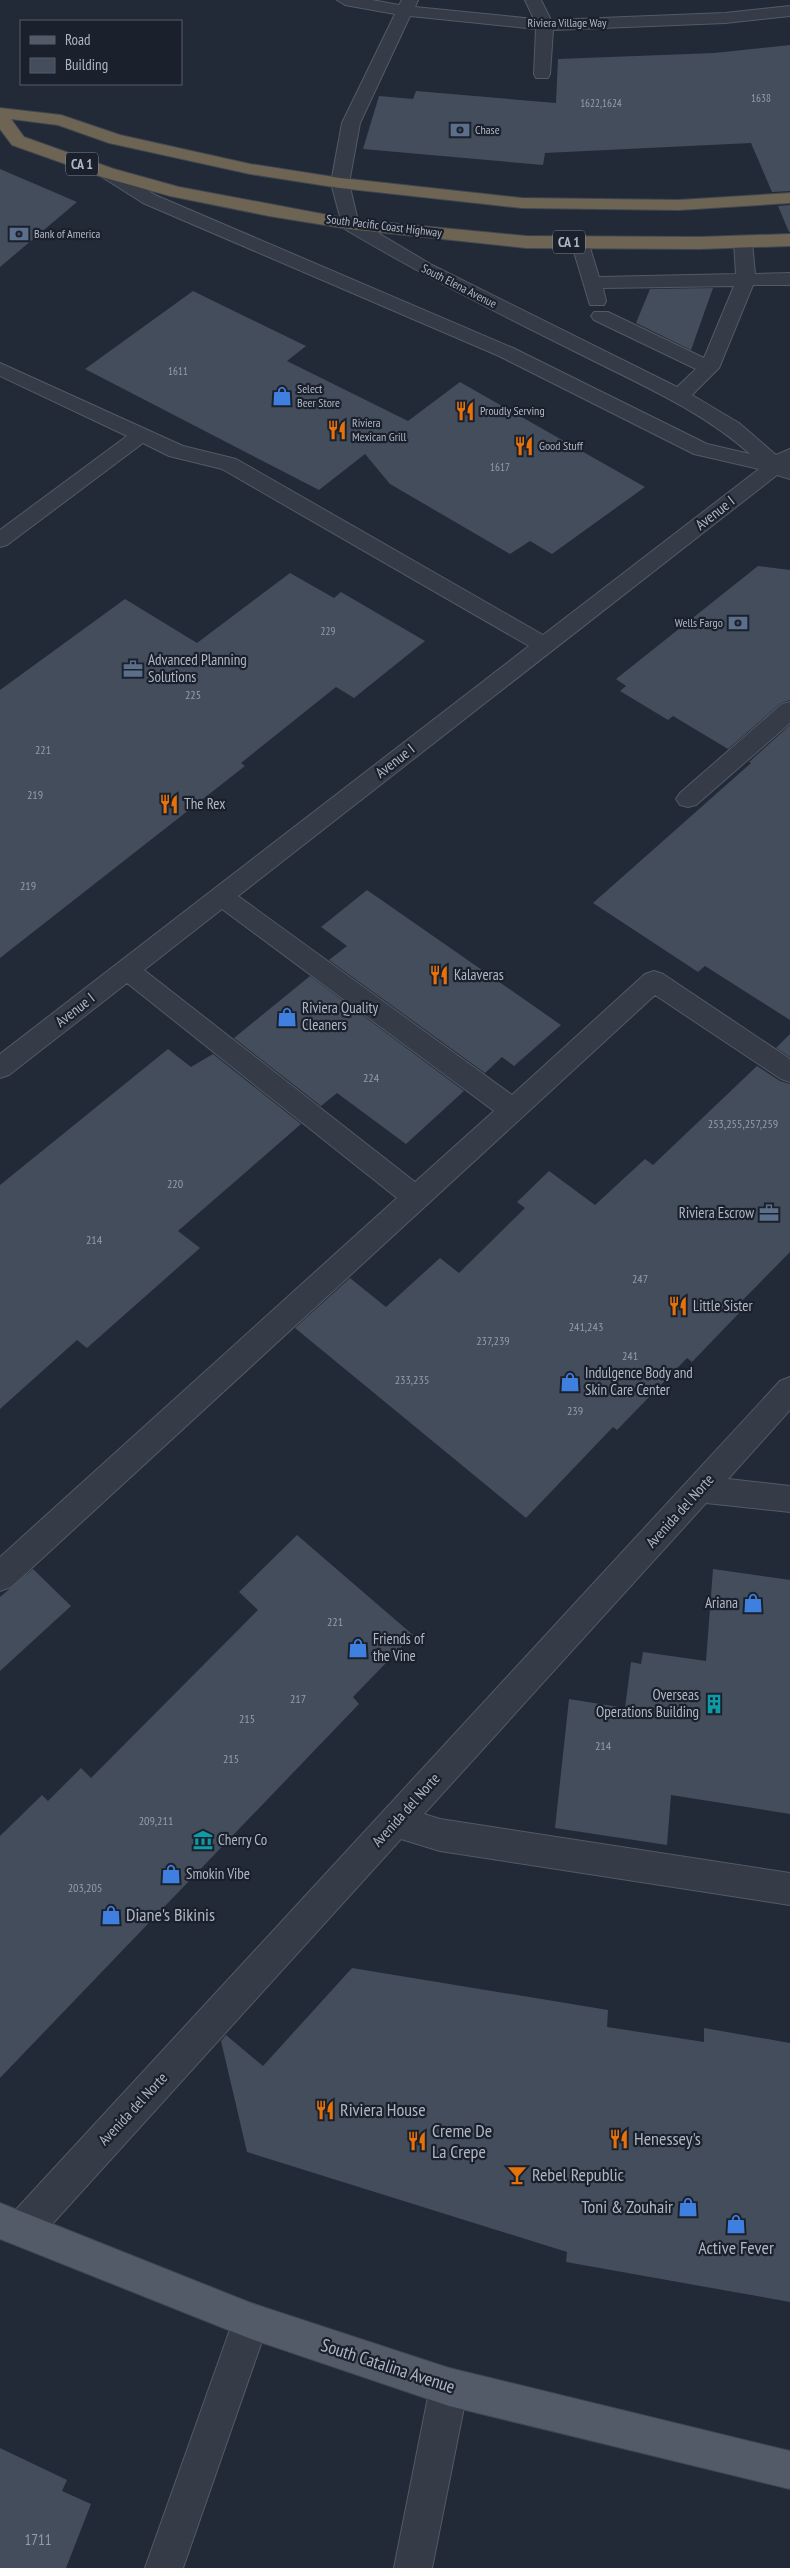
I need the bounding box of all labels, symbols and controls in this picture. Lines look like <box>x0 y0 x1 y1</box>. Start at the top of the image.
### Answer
street label: Riviera Village Way <box>528 15 607 30</box>
legend <box>20 20 182 85</box>
text: Road <box>65 30 91 49</box>
text: Building <box>65 55 108 74</box>
house number: 1638 <box>751 91 771 105</box>
house number: 1622,1624 <box>580 96 622 110</box>
bank icon: Chase <box>449 119 471 141</box>
place label: Chase <box>475 122 500 137</box>
road number: CA 1 <box>66 152 98 175</box>
street label: South Pacific Coast Highway <box>325 211 443 240</box>
bank icon: Bank of America <box>8 223 30 245</box>
place label: Bank of America <box>34 226 101 241</box>
road number: CA 1 <box>553 230 585 253</box>
street label: South Elena Avenue <box>419 260 499 311</box>
house number: 1611 <box>168 364 188 378</box>
place label: Select Beer Store <box>297 381 340 410</box>
shop icon: Select Beer Store <box>271 385 293 407</box>
restaurant icon: Proudly Serving <box>454 400 476 422</box>
place label: Proudly Serving <box>480 403 545 418</box>
place label: Riviera Mexican Grill <box>352 415 406 444</box>
restaurant icon: Riviera Mexican Grill <box>326 419 348 441</box>
restaurant icon: Good Stuff <box>513 435 535 457</box>
place label: Good Stuff <box>539 438 584 453</box>
house number: 1617 <box>490 460 510 474</box>
street label: Avenue I <box>691 491 738 534</box>
bank icon: Wells Fargo <box>727 612 749 634</box>
place label: Wells Fargo <box>675 615 723 630</box>
house number: 229 <box>321 624 335 638</box>
place label: Advanced Planning Solutions <box>148 650 247 686</box>
office icon: Advanced Planning Solutions <box>122 658 144 680</box>
house number: 225 <box>185 687 201 702</box>
street label: Avenue I <box>371 739 418 782</box>
house number: 221 <box>35 742 51 757</box>
house number: 219 <box>27 787 43 802</box>
restaurant icon: The Rex <box>158 793 180 815</box>
place label: The Rex <box>184 794 225 813</box>
house number: 219 <box>20 878 36 893</box>
restaurant icon: Kalaveras <box>428 964 450 986</box>
place label: Kalaveras <box>454 965 504 984</box>
street label: Avenue I <box>51 988 98 1031</box>
place label: Riviera Quality Cleaners <box>302 998 379 1034</box>
shop icon: Riviera Quality Cleaners <box>276 1006 298 1028</box>
house number: 224 <box>363 1070 380 1085</box>
house number: 253,255,257,259 <box>708 1116 778 1131</box>
house number: 220 <box>167 1176 183 1191</box>
office icon: Riviera Escrow <box>758 1202 780 1224</box>
place label: Riviera Escrow <box>679 1203 754 1222</box>
house number: 214 <box>86 1232 103 1247</box>
house number: 247 <box>632 1271 648 1286</box>
restaurant icon: Little Sister <box>667 1295 689 1317</box>
place label: Little Sister <box>693 1296 754 1315</box>
house number: 241,243 <box>569 1319 603 1334</box>
house number: 237,239 <box>476 1333 510 1348</box>
house number: 241 <box>622 1348 638 1363</box>
place label: Indulgence Body and Skin Care Center <box>585 1363 693 1399</box>
shop icon: Indulgence Body and Skin Care Center <box>559 1371 581 1393</box>
house number: 233,235 <box>395 1372 429 1387</box>
house number: 239 <box>567 1403 583 1418</box>
street label: Avenida del Norte <box>642 1470 718 1551</box>
shop icon: Ariana <box>742 1592 764 1614</box>
place label: Ariana <box>705 1593 738 1612</box>
house number: 221 <box>327 1614 343 1629</box>
place label: Friends of the Vine <box>373 1629 425 1665</box>
shop icon: Friends of the Vine <box>347 1637 369 1659</box>
place label: Overseas Operations Building <box>596 1685 699 1721</box>
house number: 217 <box>290 1691 306 1706</box>
building icon: Overseas Operations Building <box>703 1693 725 1715</box>
house number: 215 <box>239 1711 255 1726</box>
house number: 214 <box>595 1738 612 1753</box>
house number: 215 <box>223 1751 239 1766</box>
street label: Avenida del Norte <box>368 1769 444 1850</box>
house number: 209,211 <box>139 1813 173 1828</box>
museum icon: Cherry Co <box>192 1829 214 1851</box>
place label: Cherry Co <box>218 1830 267 1849</box>
shop icon: Smokin Vibe <box>160 1863 182 1885</box>
place label: Smokin Vibe <box>186 1864 250 1883</box>
house number: 203,205 <box>68 1880 102 1895</box>
place label: Diane's Bikinis <box>126 1903 215 1926</box>
shop icon: Diane's Bikinis <box>100 1904 122 1926</box>
street label: Avenida del Norte <box>94 2068 171 2149</box>
place label: Riviera House <box>340 2098 426 2121</box>
restaurant icon: Riviera House <box>314 2099 336 2121</box>
place label: Creme De La Crepe <box>432 2119 492 2163</box>
place label: Henessey's <box>634 2127 701 2150</box>
restaurant icon: Henessey's <box>608 2128 630 2150</box>
restaurant icon: Creme De La Crepe <box>406 2130 428 2152</box>
place label: Rebel Republic <box>532 2163 625 2186</box>
bar icon: Rebel Republic <box>506 2164 528 2186</box>
place label: Toni & Zouhair <box>581 2195 673 2218</box>
shop icon: Toni & Zouhair <box>677 2196 699 2218</box>
shop icon: Active Fever <box>725 2213 747 2235</box>
place label: Active Fever <box>698 2236 774 2259</box>
street label: South Catalina Avenue <box>318 2333 458 2398</box>
house number: 1711 <box>24 2530 52 2549</box>

